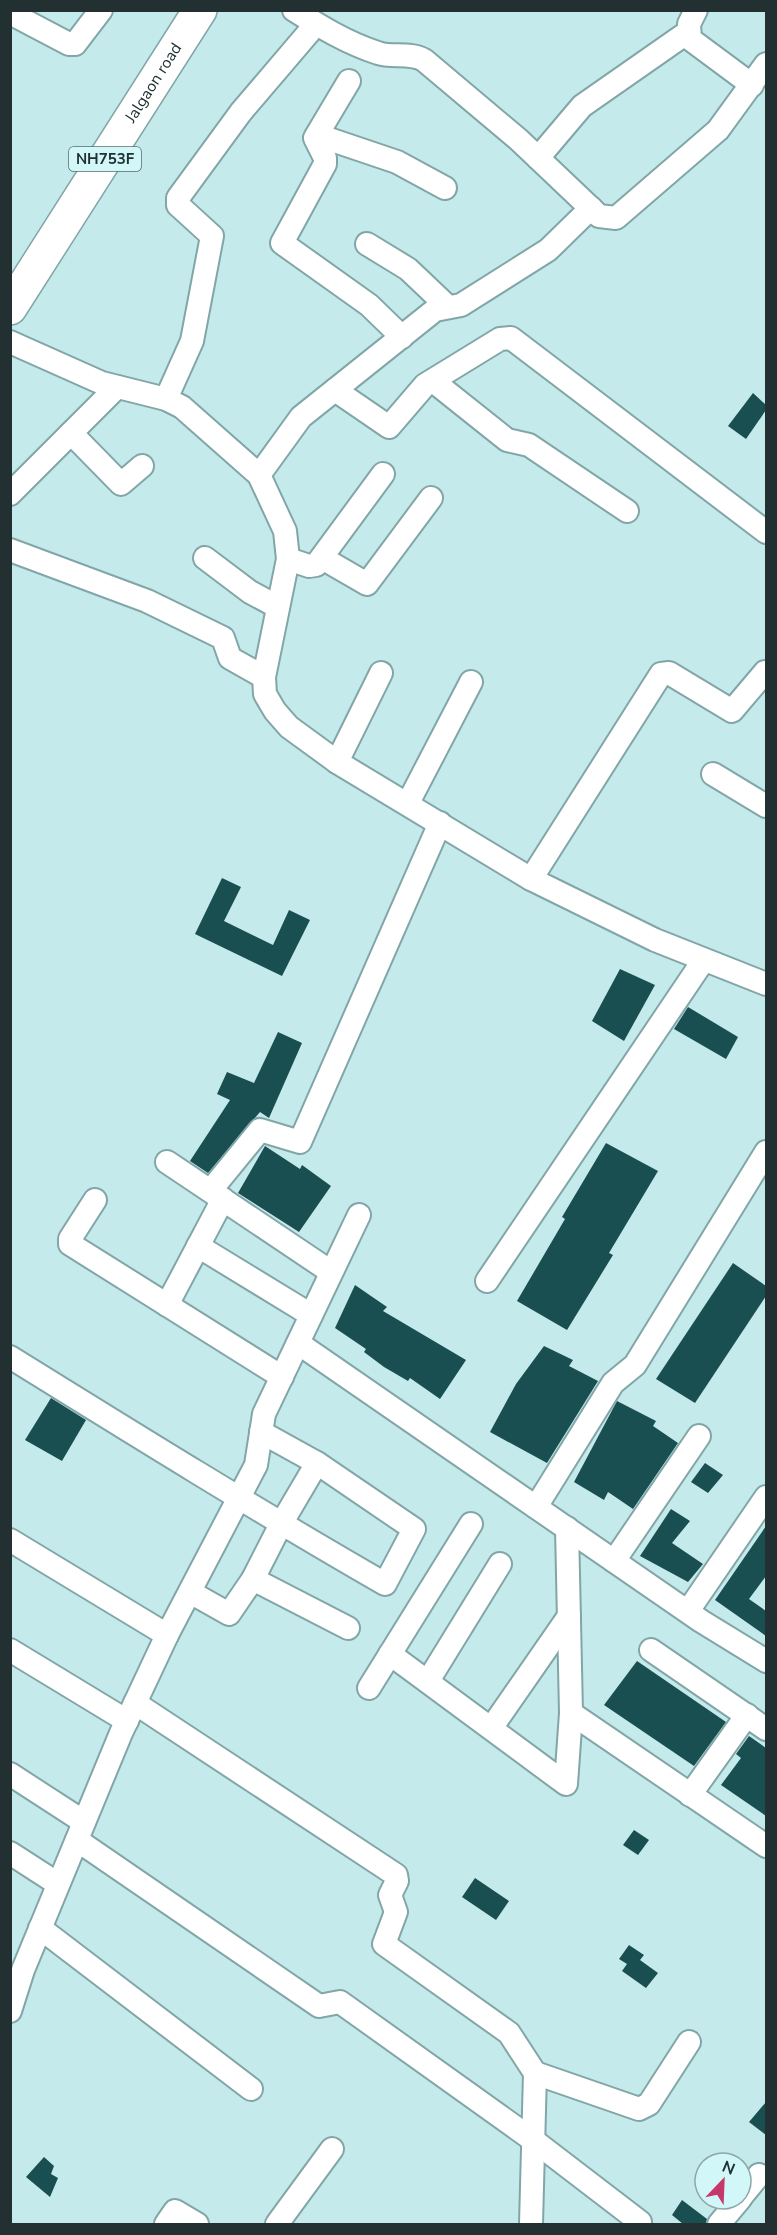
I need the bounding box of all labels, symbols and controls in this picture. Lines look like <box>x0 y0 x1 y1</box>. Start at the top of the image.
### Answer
street label: Jalgaon road <box>119 39 187 128</box>
road number: NH753F <box>69 147 141 171</box>
north arrow <box>693 2151 753 2211</box>
text: N <box>719 2156 738 2181</box>

